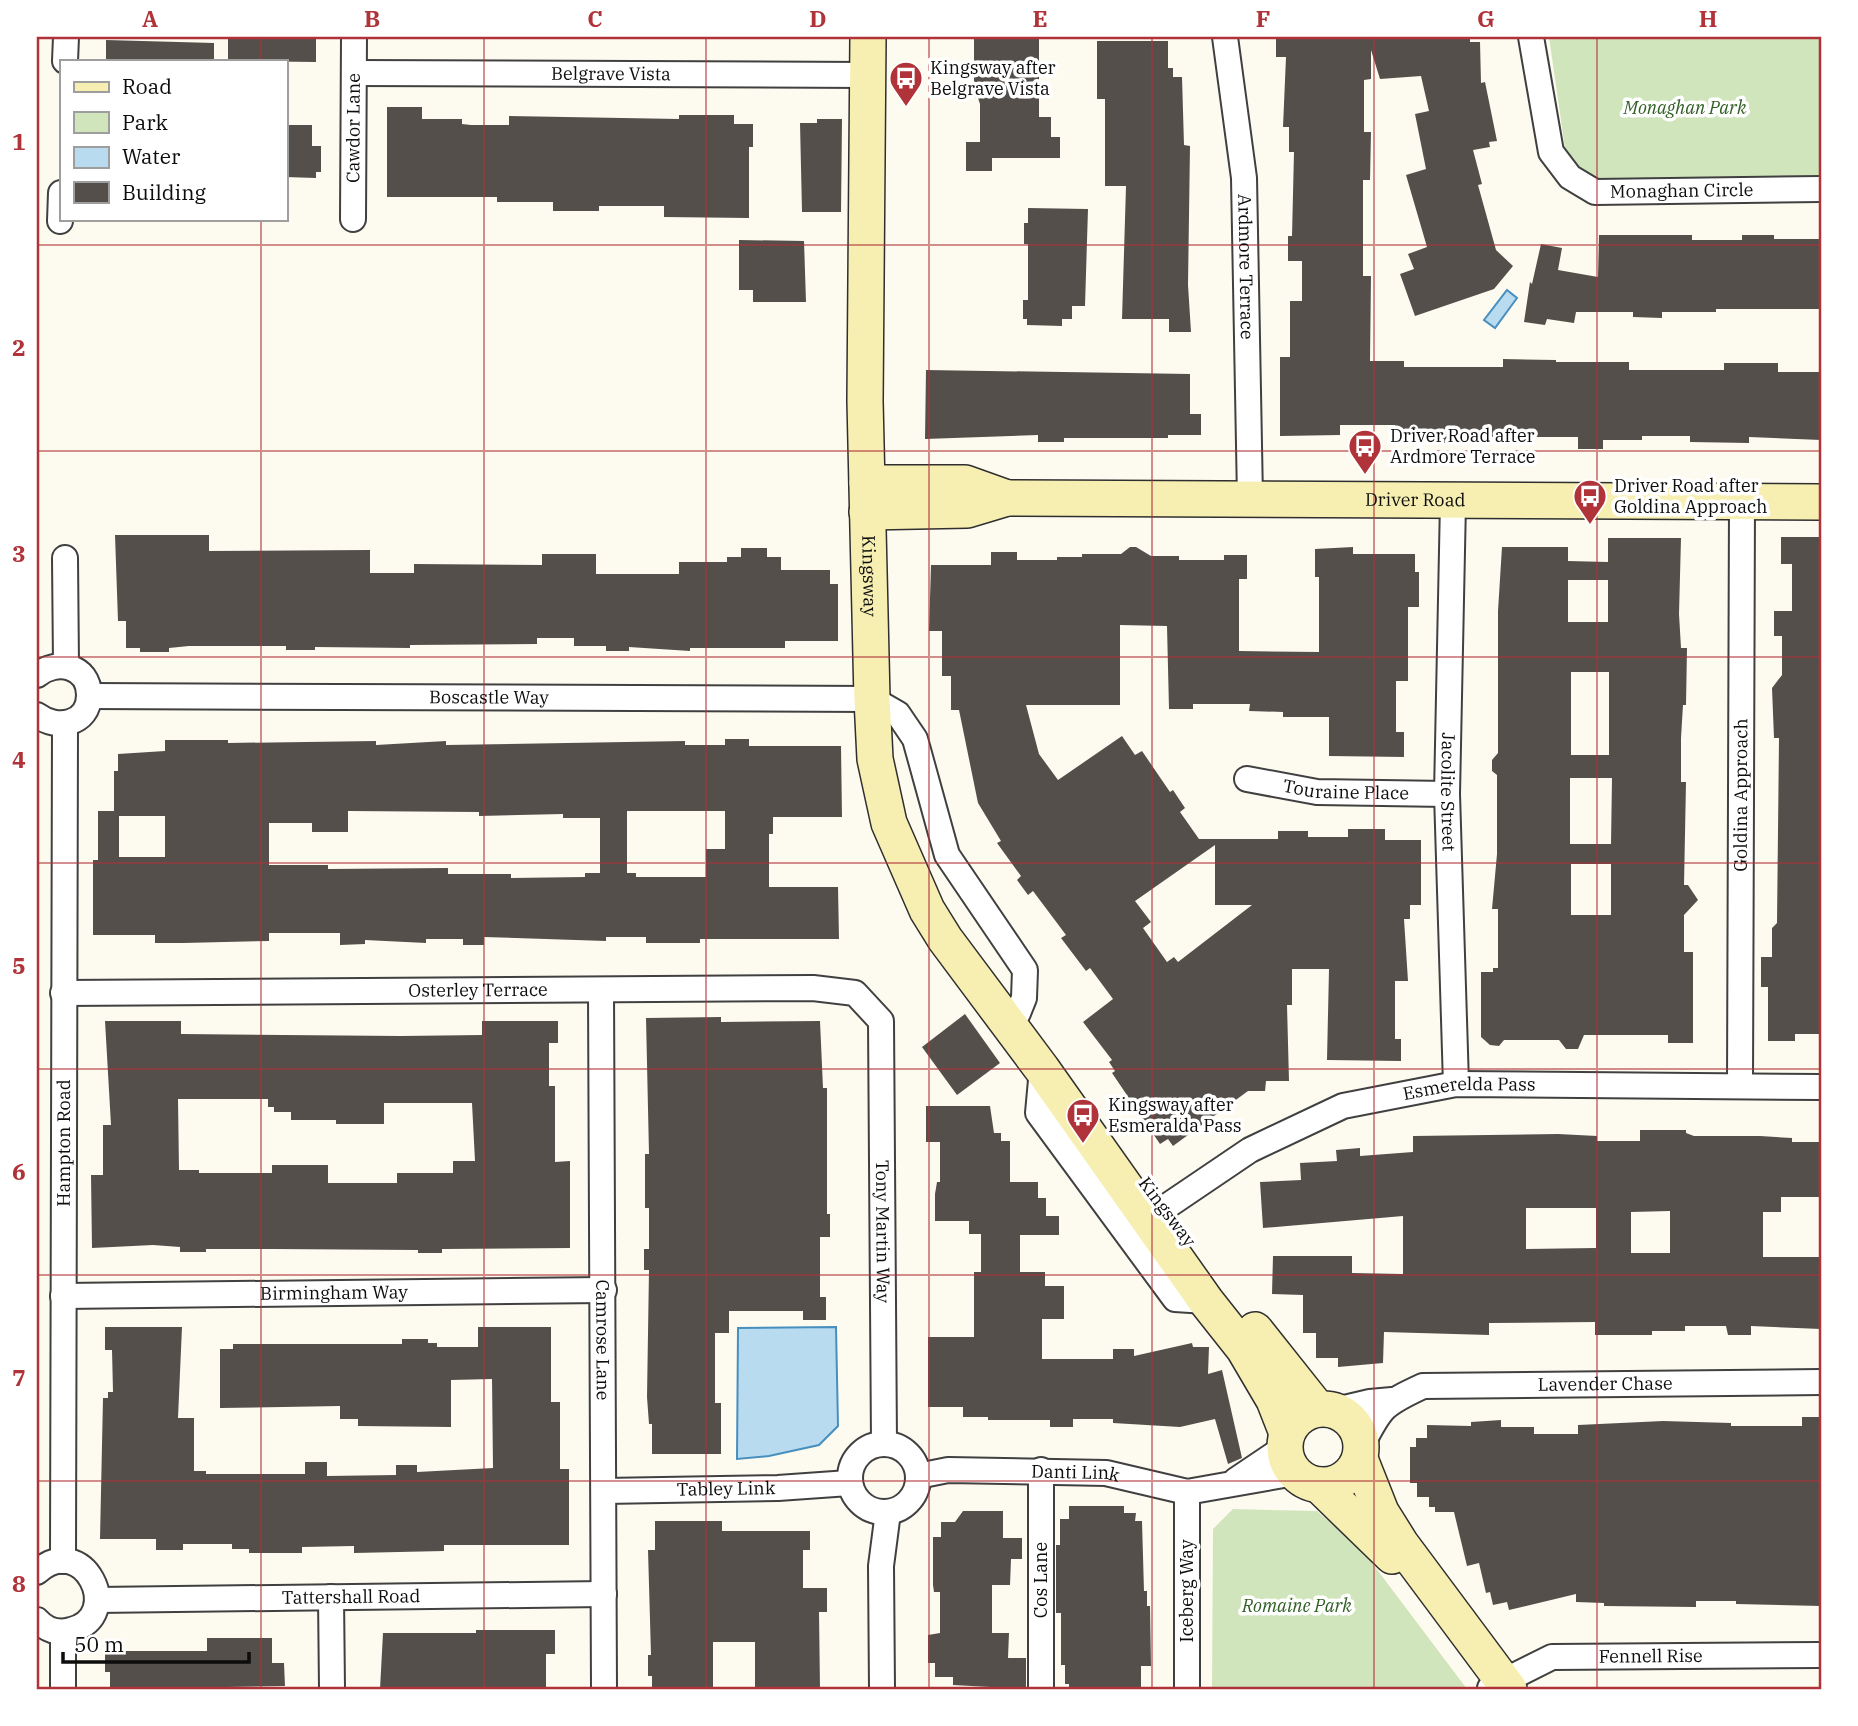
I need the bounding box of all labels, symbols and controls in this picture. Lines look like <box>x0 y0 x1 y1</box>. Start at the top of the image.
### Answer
text: A <box>142 3 158 33</box>
text: B <box>364 3 380 33</box>
text: C <box>587 3 603 33</box>
text: D <box>809 3 827 33</box>
text: E <box>1032 3 1048 33</box>
text: F <box>1256 3 1270 33</box>
text: G <box>1477 3 1495 33</box>
text: H <box>1699 3 1717 33</box>
place label: Kingsway after Belgrave Vista <box>930 56 1056 100</box>
bus stop icon: Kingsway after Belgrave Vista <box>887 59 925 108</box>
legend <box>60 60 287 220</box>
street label: Belgrave Vista <box>551 62 671 85</box>
text: Road <box>122 72 172 100</box>
street label: Cawdor Lane <box>341 73 365 183</box>
park label: Monaghan Park <box>1622 96 1747 119</box>
text: Park <box>122 108 169 136</box>
text: 1 <box>12 126 26 156</box>
text: Water <box>122 142 181 170</box>
text: Building <box>122 178 207 206</box>
street label: Monaghan Circle <box>1610 178 1754 203</box>
street label: Ardmore Terrace <box>1233 194 1259 340</box>
text: 2 <box>12 332 26 362</box>
place label: Driver Road after Ardmore Terrace <box>1390 424 1535 468</box>
bus stop icon: Driver Road after Ardmore Terrace <box>1346 427 1384 476</box>
place label: Driver Road after Goldina Approach <box>1614 474 1768 518</box>
bus stop icon: Driver Road after Goldina Approach <box>1571 477 1609 526</box>
street label: Driver Road <box>1365 488 1466 511</box>
street label: Kingsway <box>857 535 882 617</box>
text: 3 <box>12 538 26 568</box>
street label: Boscastle Way <box>429 685 549 709</box>
street label: Goldina Approach <box>1729 718 1752 872</box>
street label: Jacolite Street <box>1436 732 1461 852</box>
text: 4 <box>12 744 26 774</box>
street label: Touraine Place <box>1281 774 1409 804</box>
text: 5 <box>12 950 26 980</box>
street label: Osterley Terrace <box>408 978 548 1002</box>
street label: Esmerelda Pass <box>1401 1072 1536 1105</box>
street label: Hampton Road <box>52 1079 75 1207</box>
place label: Kingsway after Esmeralda Pass <box>1108 1093 1242 1137</box>
bus stop icon: Kingsway after Esmeralda Pass <box>1064 1096 1102 1145</box>
text: 6 <box>12 1156 26 1186</box>
street label: Tony Martin Way <box>871 1160 895 1304</box>
street label: Kingsway <box>1134 1172 1201 1251</box>
street label: Camrose Lane <box>591 1279 615 1401</box>
street label: Birmingham Way <box>260 1280 408 1305</box>
text: 7 <box>12 1362 26 1392</box>
street label: Lavender Chase <box>1538 1371 1673 1396</box>
street label: Danti Link <box>1031 1460 1123 1487</box>
street label: Tabley Link <box>676 1476 776 1501</box>
street label: Iceberg Way <box>1175 1539 1198 1643</box>
street label: Cos Lane <box>1029 1542 1052 1618</box>
text: 8 <box>12 1568 26 1598</box>
street label: Tattershall Road <box>282 1584 420 1609</box>
park label: Romaine Park <box>1241 1594 1352 1617</box>
scale bar <box>63 1621 248 1665</box>
text: 50 m <box>74 1630 124 1658</box>
street label: Fennell Rise <box>1599 1644 1703 1668</box>

